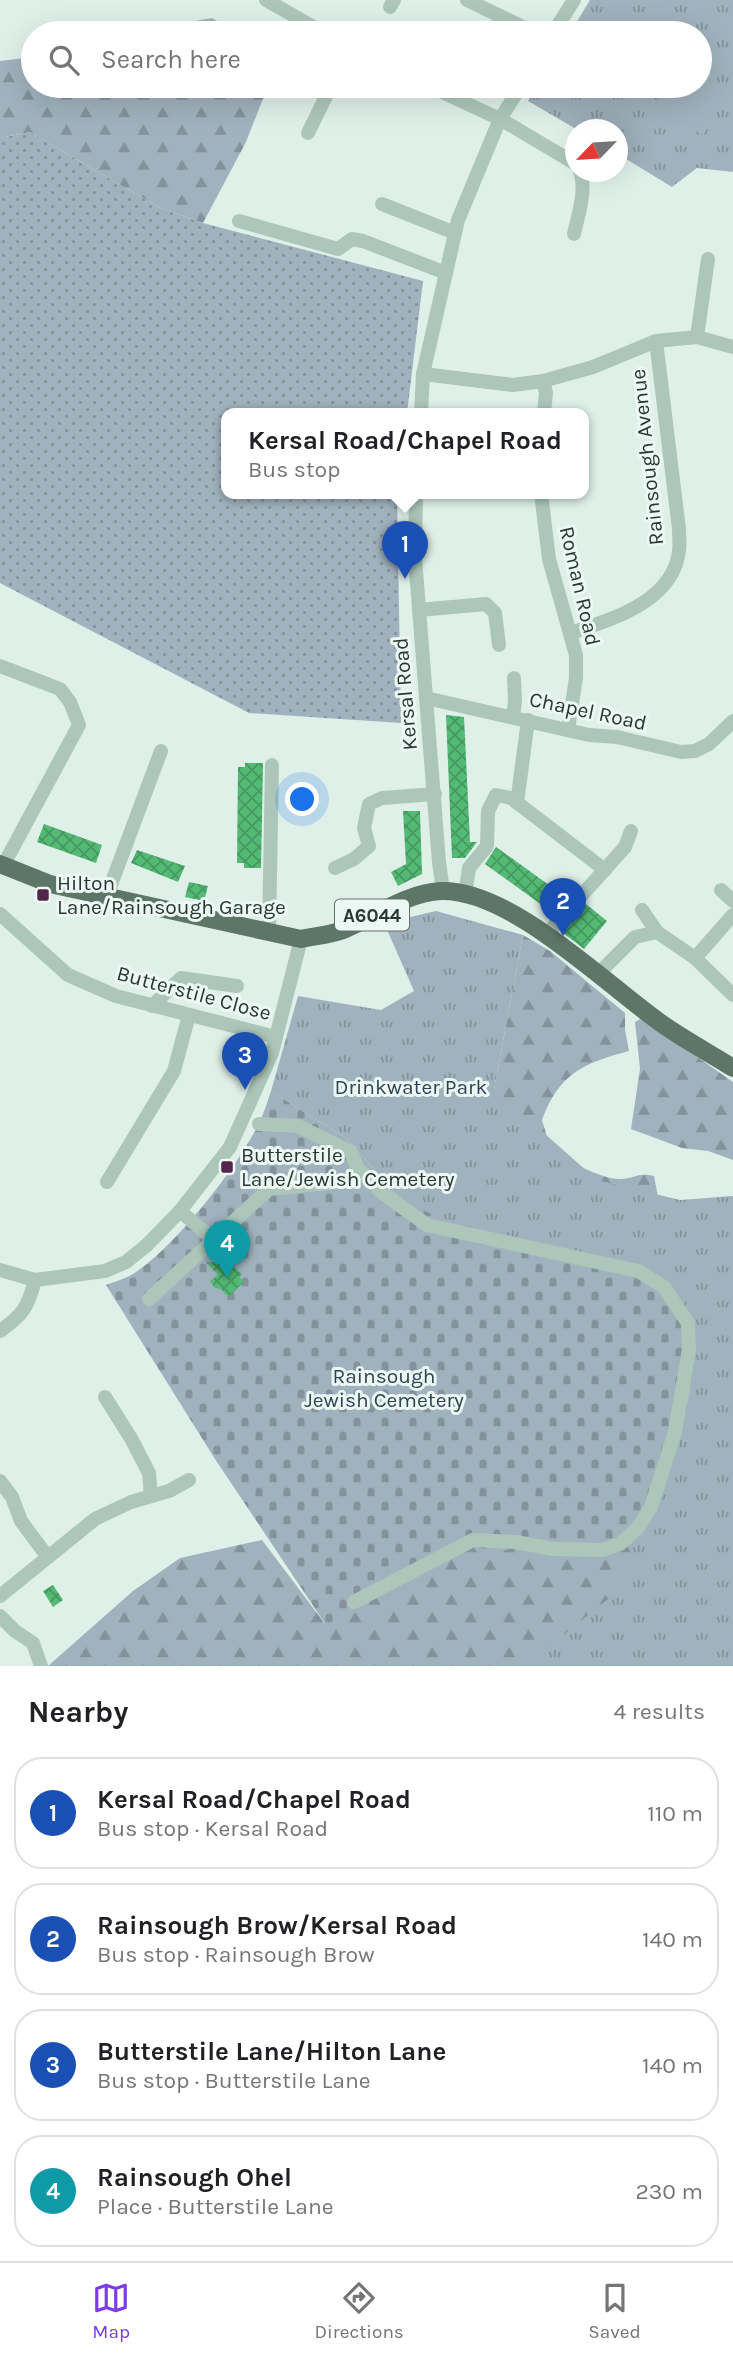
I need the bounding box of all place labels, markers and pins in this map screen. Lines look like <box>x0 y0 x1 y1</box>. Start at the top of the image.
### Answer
pin: 1 <box>382 521 428 579</box>
place label: Hilton Lane/Rainsough Garage <box>57 871 286 919</box>
pin: 2 <box>540 878 586 936</box>
marker: Hilton Lane/Rainsough Garage <box>35 887 51 903</box>
pin: 3 <box>222 1032 268 1090</box>
place label: Butterstile Lane/Jewish Cemetery <box>241 1143 455 1191</box>
marker: Butterstile Lane/Jewish Cemetery <box>219 1159 235 1175</box>
pin: 4 <box>204 1220 250 1278</box>

